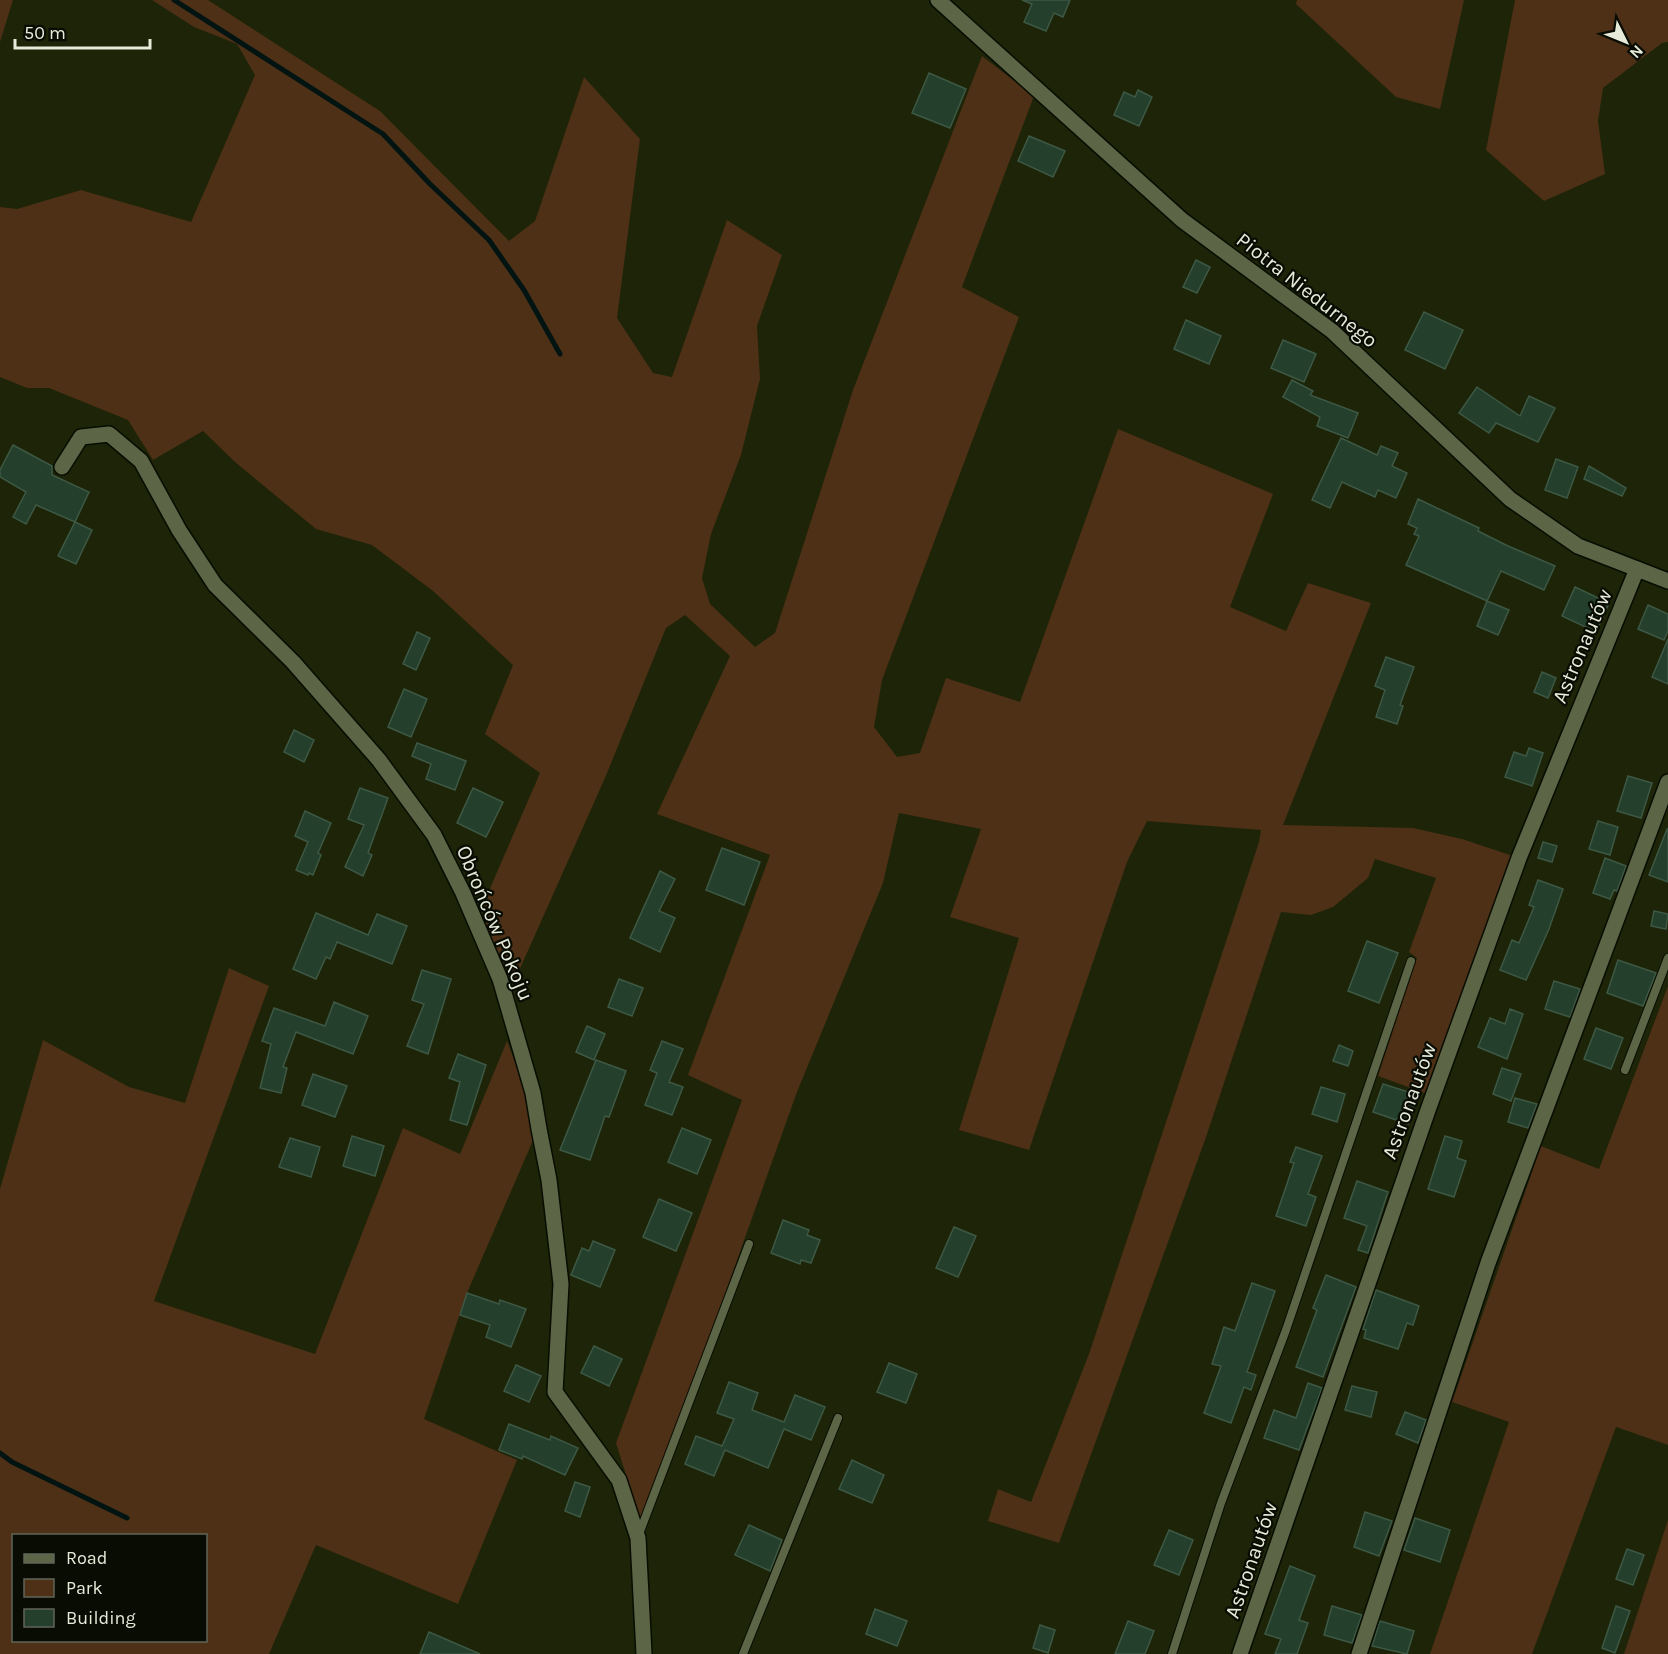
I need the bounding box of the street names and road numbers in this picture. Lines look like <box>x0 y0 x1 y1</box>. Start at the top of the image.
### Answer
street label: Piotra Niedurnego <box>1232 227 1382 353</box>
street label: Astronautów <box>1547 585 1617 707</box>
street label: Obrońców Pokoju <box>452 842 538 1004</box>
street label: Astronautów <box>1377 1040 1441 1162</box>
street label: Astronautów <box>1220 1499 1282 1621</box>

